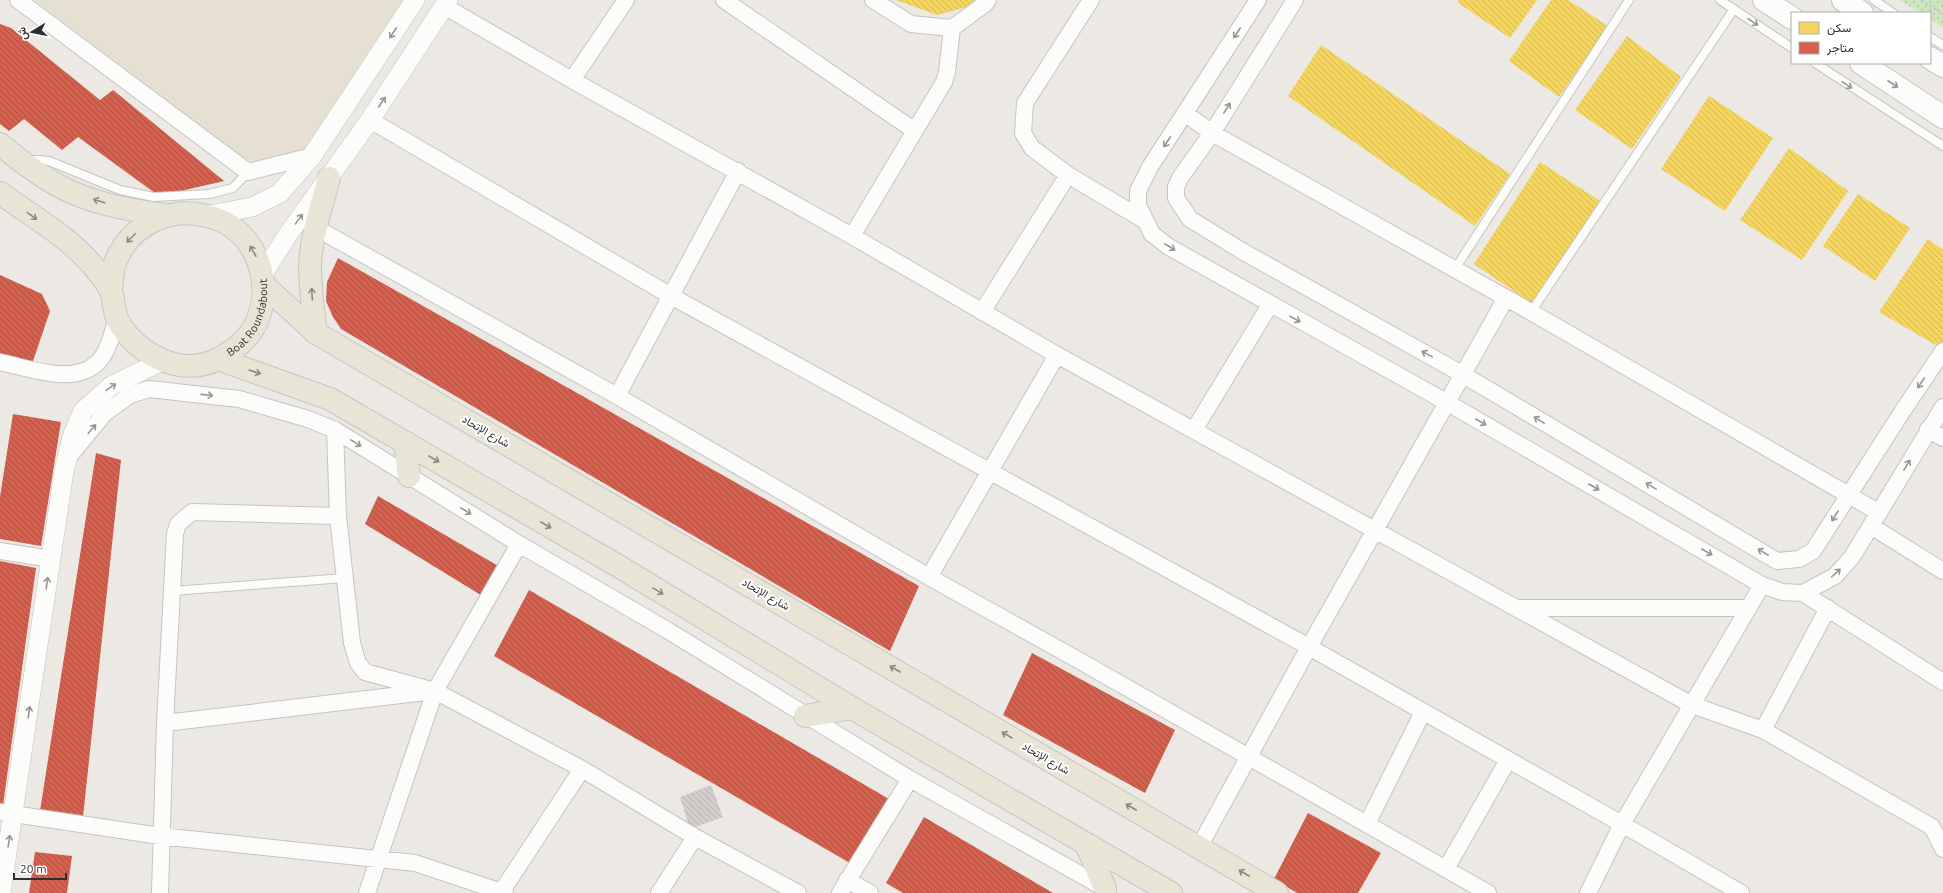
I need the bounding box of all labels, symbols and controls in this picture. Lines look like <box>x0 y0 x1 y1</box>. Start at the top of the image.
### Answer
north arrow <box>12 12 52 52</box>
legend <box>1791 12 1931 64</box>
one-way arrow <box>1747 18 1758 26</box>
text: سكن <box>1827 21 1851 36</box>
text: ش <box>15 26 30 41</box>
one-way arrow <box>389 27 397 38</box>
one-way arrow <box>1233 27 1241 39</box>
text: متاجر <box>1826 41 1854 56</box>
one-way arrow <box>1841 81 1852 89</box>
one-way arrow <box>1887 81 1899 89</box>
one-way arrow <box>378 97 386 108</box>
one-way arrow <box>1224 102 1232 114</box>
one-way arrow <box>1163 136 1171 147</box>
one-way arrow <box>93 197 106 204</box>
one-way arrow <box>26 212 37 220</box>
one-way arrow <box>295 214 303 225</box>
one-way arrow <box>126 233 136 243</box>
one-way arrow <box>1164 243 1175 251</box>
one-way arrow <box>248 245 256 257</box>
street label: Boat Roundabout <box>224 277 269 358</box>
one-way arrow <box>308 288 315 301</box>
one-way arrow <box>1289 315 1301 323</box>
one-way arrow <box>1421 350 1433 358</box>
one-way arrow <box>248 368 260 376</box>
one-way arrow <box>1917 377 1925 388</box>
one-way arrow <box>106 383 117 391</box>
one-way arrow <box>200 391 213 399</box>
street label: شارع الإتحاد <box>459 413 512 451</box>
one-way arrow <box>1533 415 1545 423</box>
one-way arrow <box>1475 419 1487 427</box>
one-way arrow <box>87 424 96 435</box>
one-way arrow <box>350 440 362 448</box>
one-way arrow <box>428 456 440 464</box>
one-way arrow <box>1903 459 1911 471</box>
one-way arrow <box>1646 482 1657 490</box>
one-way arrow <box>1588 484 1600 492</box>
one-way arrow <box>460 508 472 516</box>
one-way arrow <box>1831 510 1839 521</box>
one-way arrow <box>540 521 552 529</box>
one-way arrow <box>1701 548 1713 556</box>
one-way arrow <box>1757 548 1769 556</box>
one-way arrow <box>1831 569 1841 578</box>
street label: شارع الإتحاد <box>739 576 792 614</box>
one-way arrow <box>43 577 51 590</box>
one-way arrow <box>652 587 664 595</box>
one-way arrow <box>889 665 901 673</box>
one-way arrow <box>25 706 33 719</box>
one-way arrow <box>1001 730 1013 738</box>
street label: شارع الإتحاد <box>1019 740 1072 778</box>
one-way arrow <box>1125 803 1137 811</box>
one-way arrow <box>6 835 14 848</box>
scale bar <box>14 855 66 881</box>
text: 20 m <box>20 862 47 875</box>
one-way arrow <box>1238 869 1250 877</box>

